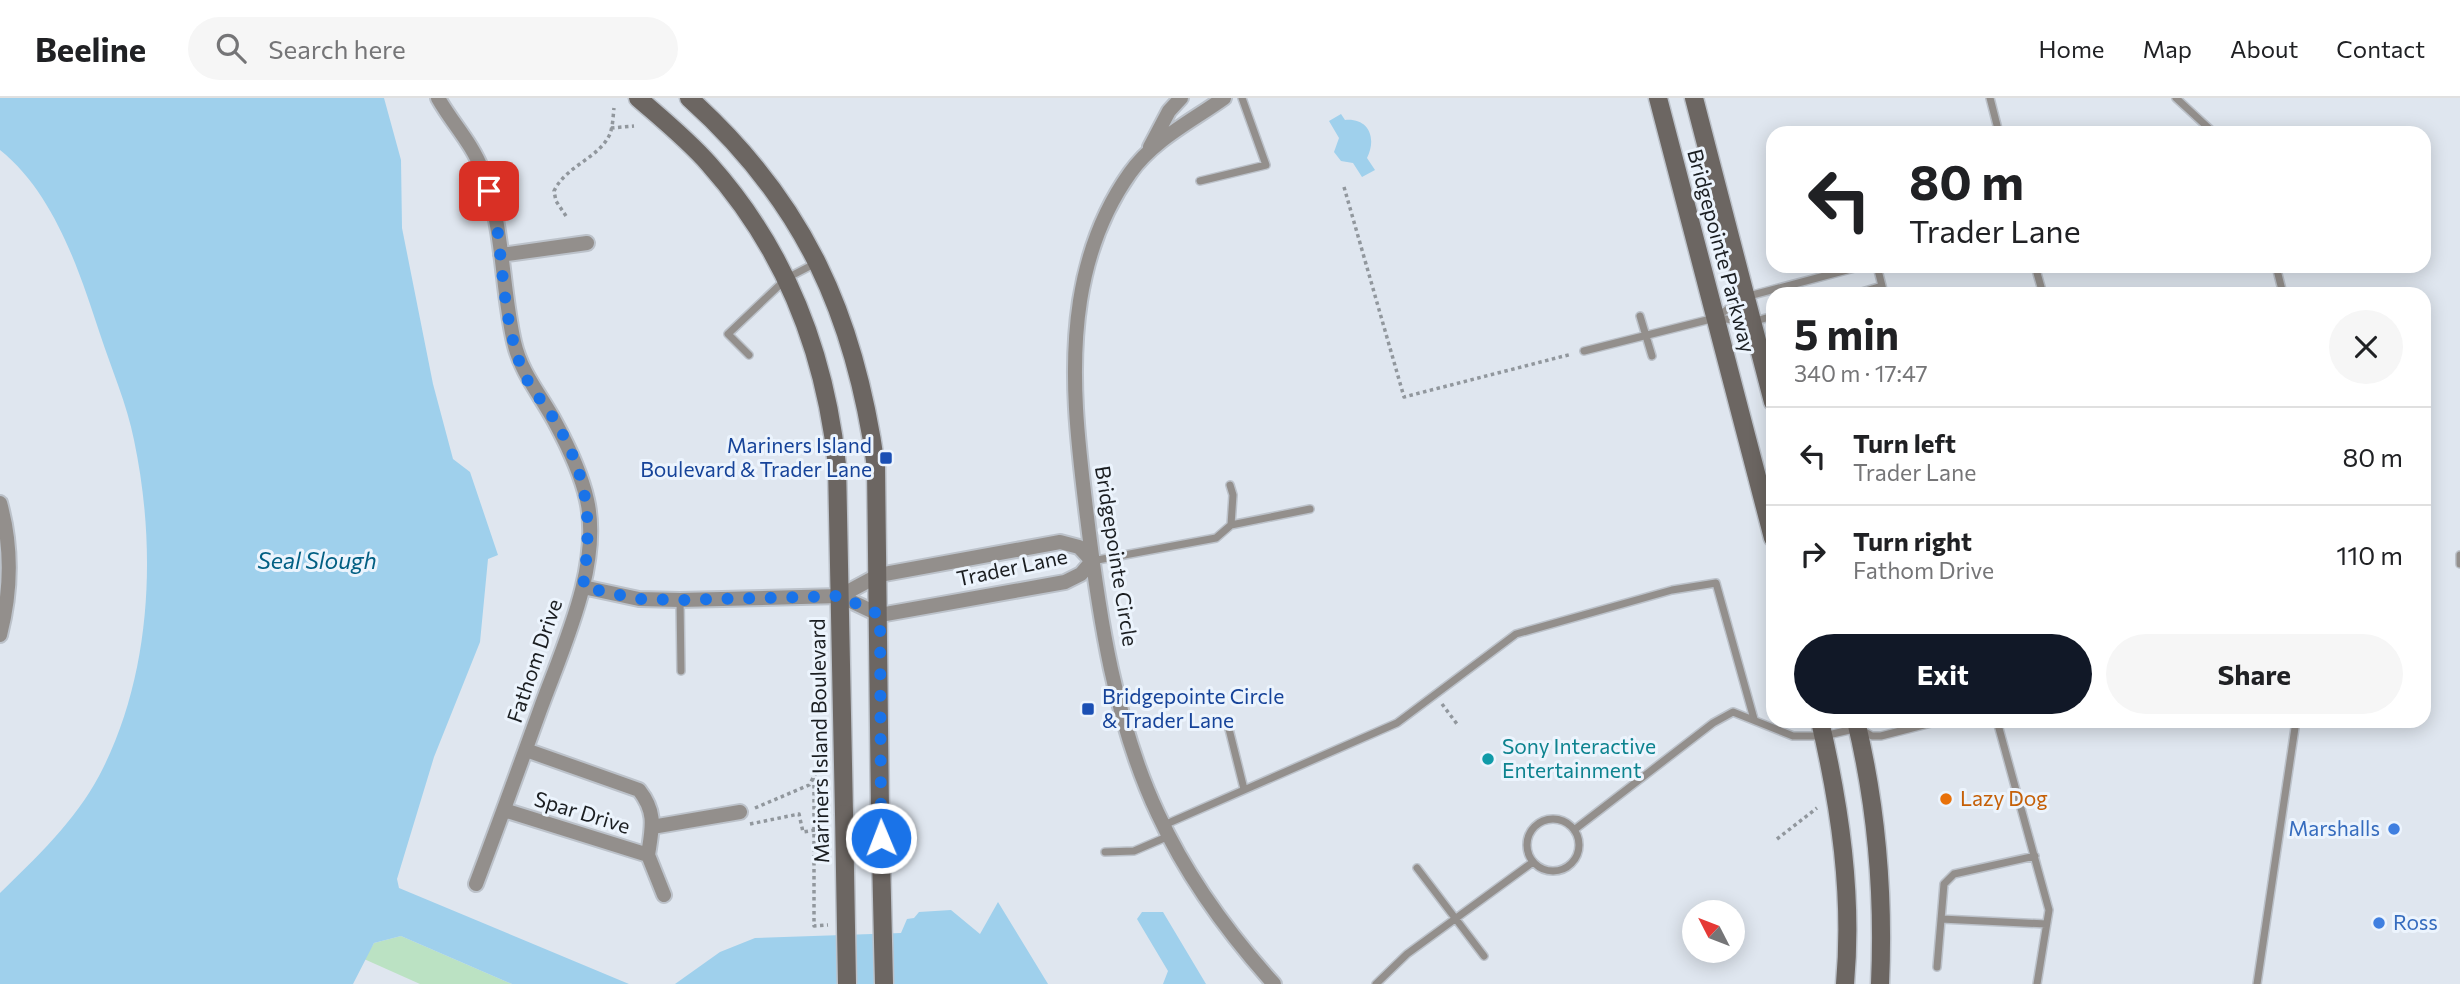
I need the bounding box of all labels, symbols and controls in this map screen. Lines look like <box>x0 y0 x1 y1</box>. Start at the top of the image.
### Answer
search box <box>188 17 678 80</box>
text: Beeline <box>35 28 146 69</box>
icon: search <box>212 29 250 67</box>
text: Search here <box>268 33 406 64</box>
text: Home <box>2039 34 2105 63</box>
text: Map <box>2143 34 2192 63</box>
text: About <box>2230 34 2298 63</box>
text: Contact <box>2336 34 2425 63</box>
street label: Bridgepointe Parkway <box>1683 146 1762 355</box>
text: 80 m <box>1909 150 2024 210</box>
icon: left <box>1794 154 1885 245</box>
pin <box>459 161 519 221</box>
icon: arrive <box>470 172 508 210</box>
text: Trader Lane <box>1909 210 2081 250</box>
text: 5 min <box>1794 307 1899 359</box>
button: close <box>2329 310 2403 384</box>
text: 340 m · 17:47 <box>1794 359 1928 387</box>
text: Turn left <box>1853 427 1956 458</box>
place label: Mariners Island Boulevard & Trader Lane <box>640 432 872 481</box>
icon: left <box>1794 437 1832 475</box>
text: 80 m <box>2343 441 2403 472</box>
marker: Mariners Island Boulevard & Trader Lane <box>878 450 894 466</box>
text: Trader Lane <box>1853 458 1976 486</box>
street label: Bridgepointe Circle <box>1091 464 1144 648</box>
text: Turn right <box>1853 525 1972 556</box>
icon: right <box>1794 535 1832 573</box>
text: 110 m <box>2336 539 2403 570</box>
street label: Trader Lane <box>954 543 1069 590</box>
water label: Seal Slough <box>257 546 377 574</box>
text: Fathom Drive <box>1853 556 1994 584</box>
street label: Fathom Drive <box>501 596 566 726</box>
street label: Mariners Island Boulevard <box>804 618 833 864</box>
button: Exit <box>1794 634 2092 714</box>
button: Share <box>2106 634 2403 714</box>
place label: Bridgepointe Circle & Trader Lane <box>1102 683 1284 732</box>
marker: Bridgepointe Circle & Trader Lane <box>1080 701 1096 717</box>
place label: Sony Interactive Entertainment <box>1502 733 1656 782</box>
marker: Sony Interactive Entertainment <box>1480 751 1496 767</box>
street label: Spar Drive <box>532 785 633 838</box>
place label: Lazy Dog <box>1960 785 2048 810</box>
marker: Lazy Dog <box>1938 791 1954 807</box>
position arrow <box>844 801 918 875</box>
place label: Marshalls <box>2288 815 2380 840</box>
marker: Marshalls <box>2386 821 2402 837</box>
north arrow <box>1682 900 1745 962</box>
map controls <box>1682 900 1745 963</box>
place label: Ross <box>2393 909 2438 934</box>
marker: Ross <box>2371 915 2387 931</box>

